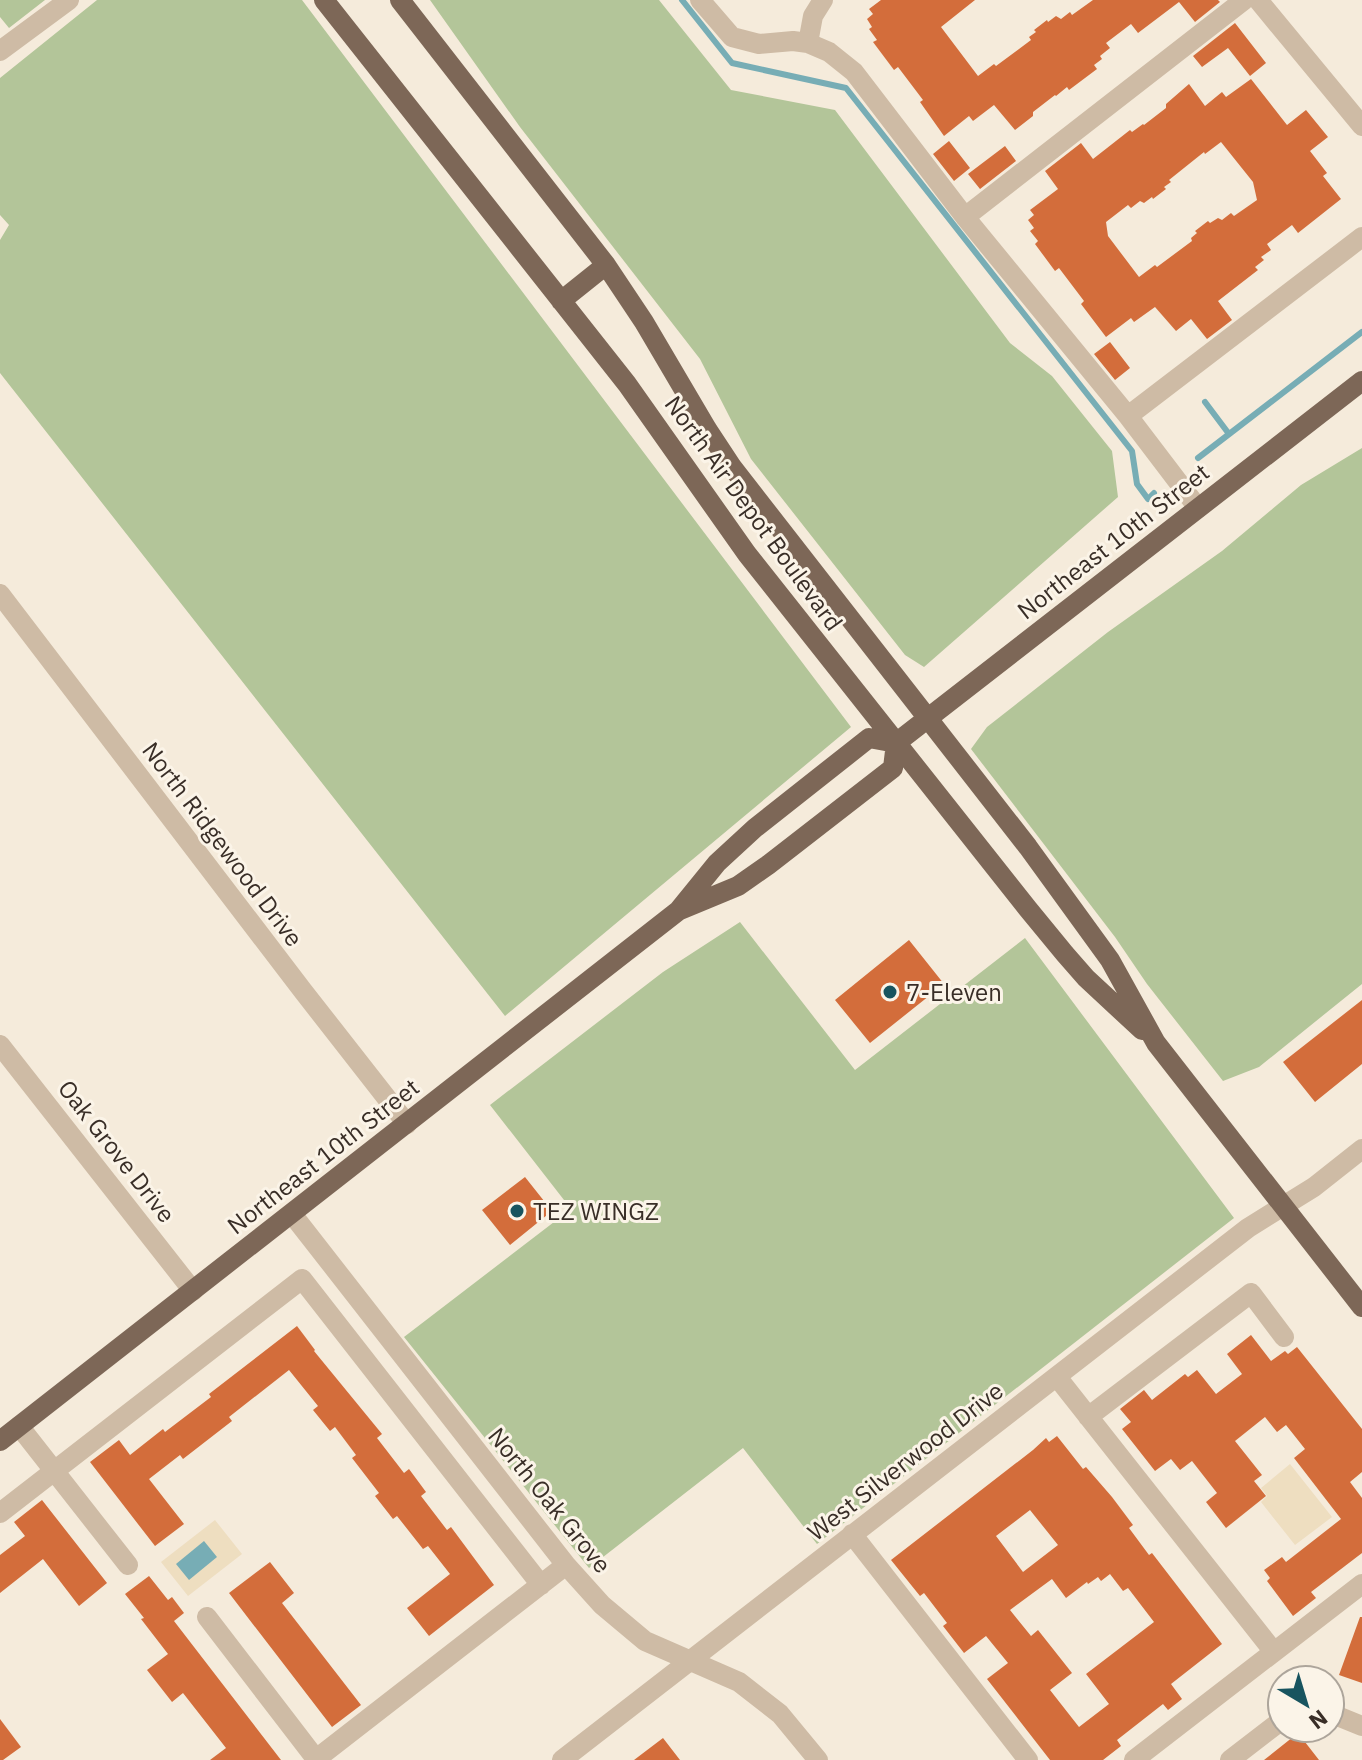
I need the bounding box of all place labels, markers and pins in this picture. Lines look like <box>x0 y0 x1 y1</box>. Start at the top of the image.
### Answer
place label: 7-Eleven <box>906 976 1002 1008</box>
marker: 7-Eleven <box>881 983 899 1001</box>
place label: TEZ WINGZ <box>533 1195 659 1227</box>
marker: TEZ WINGZ <box>508 1202 526 1220</box>

